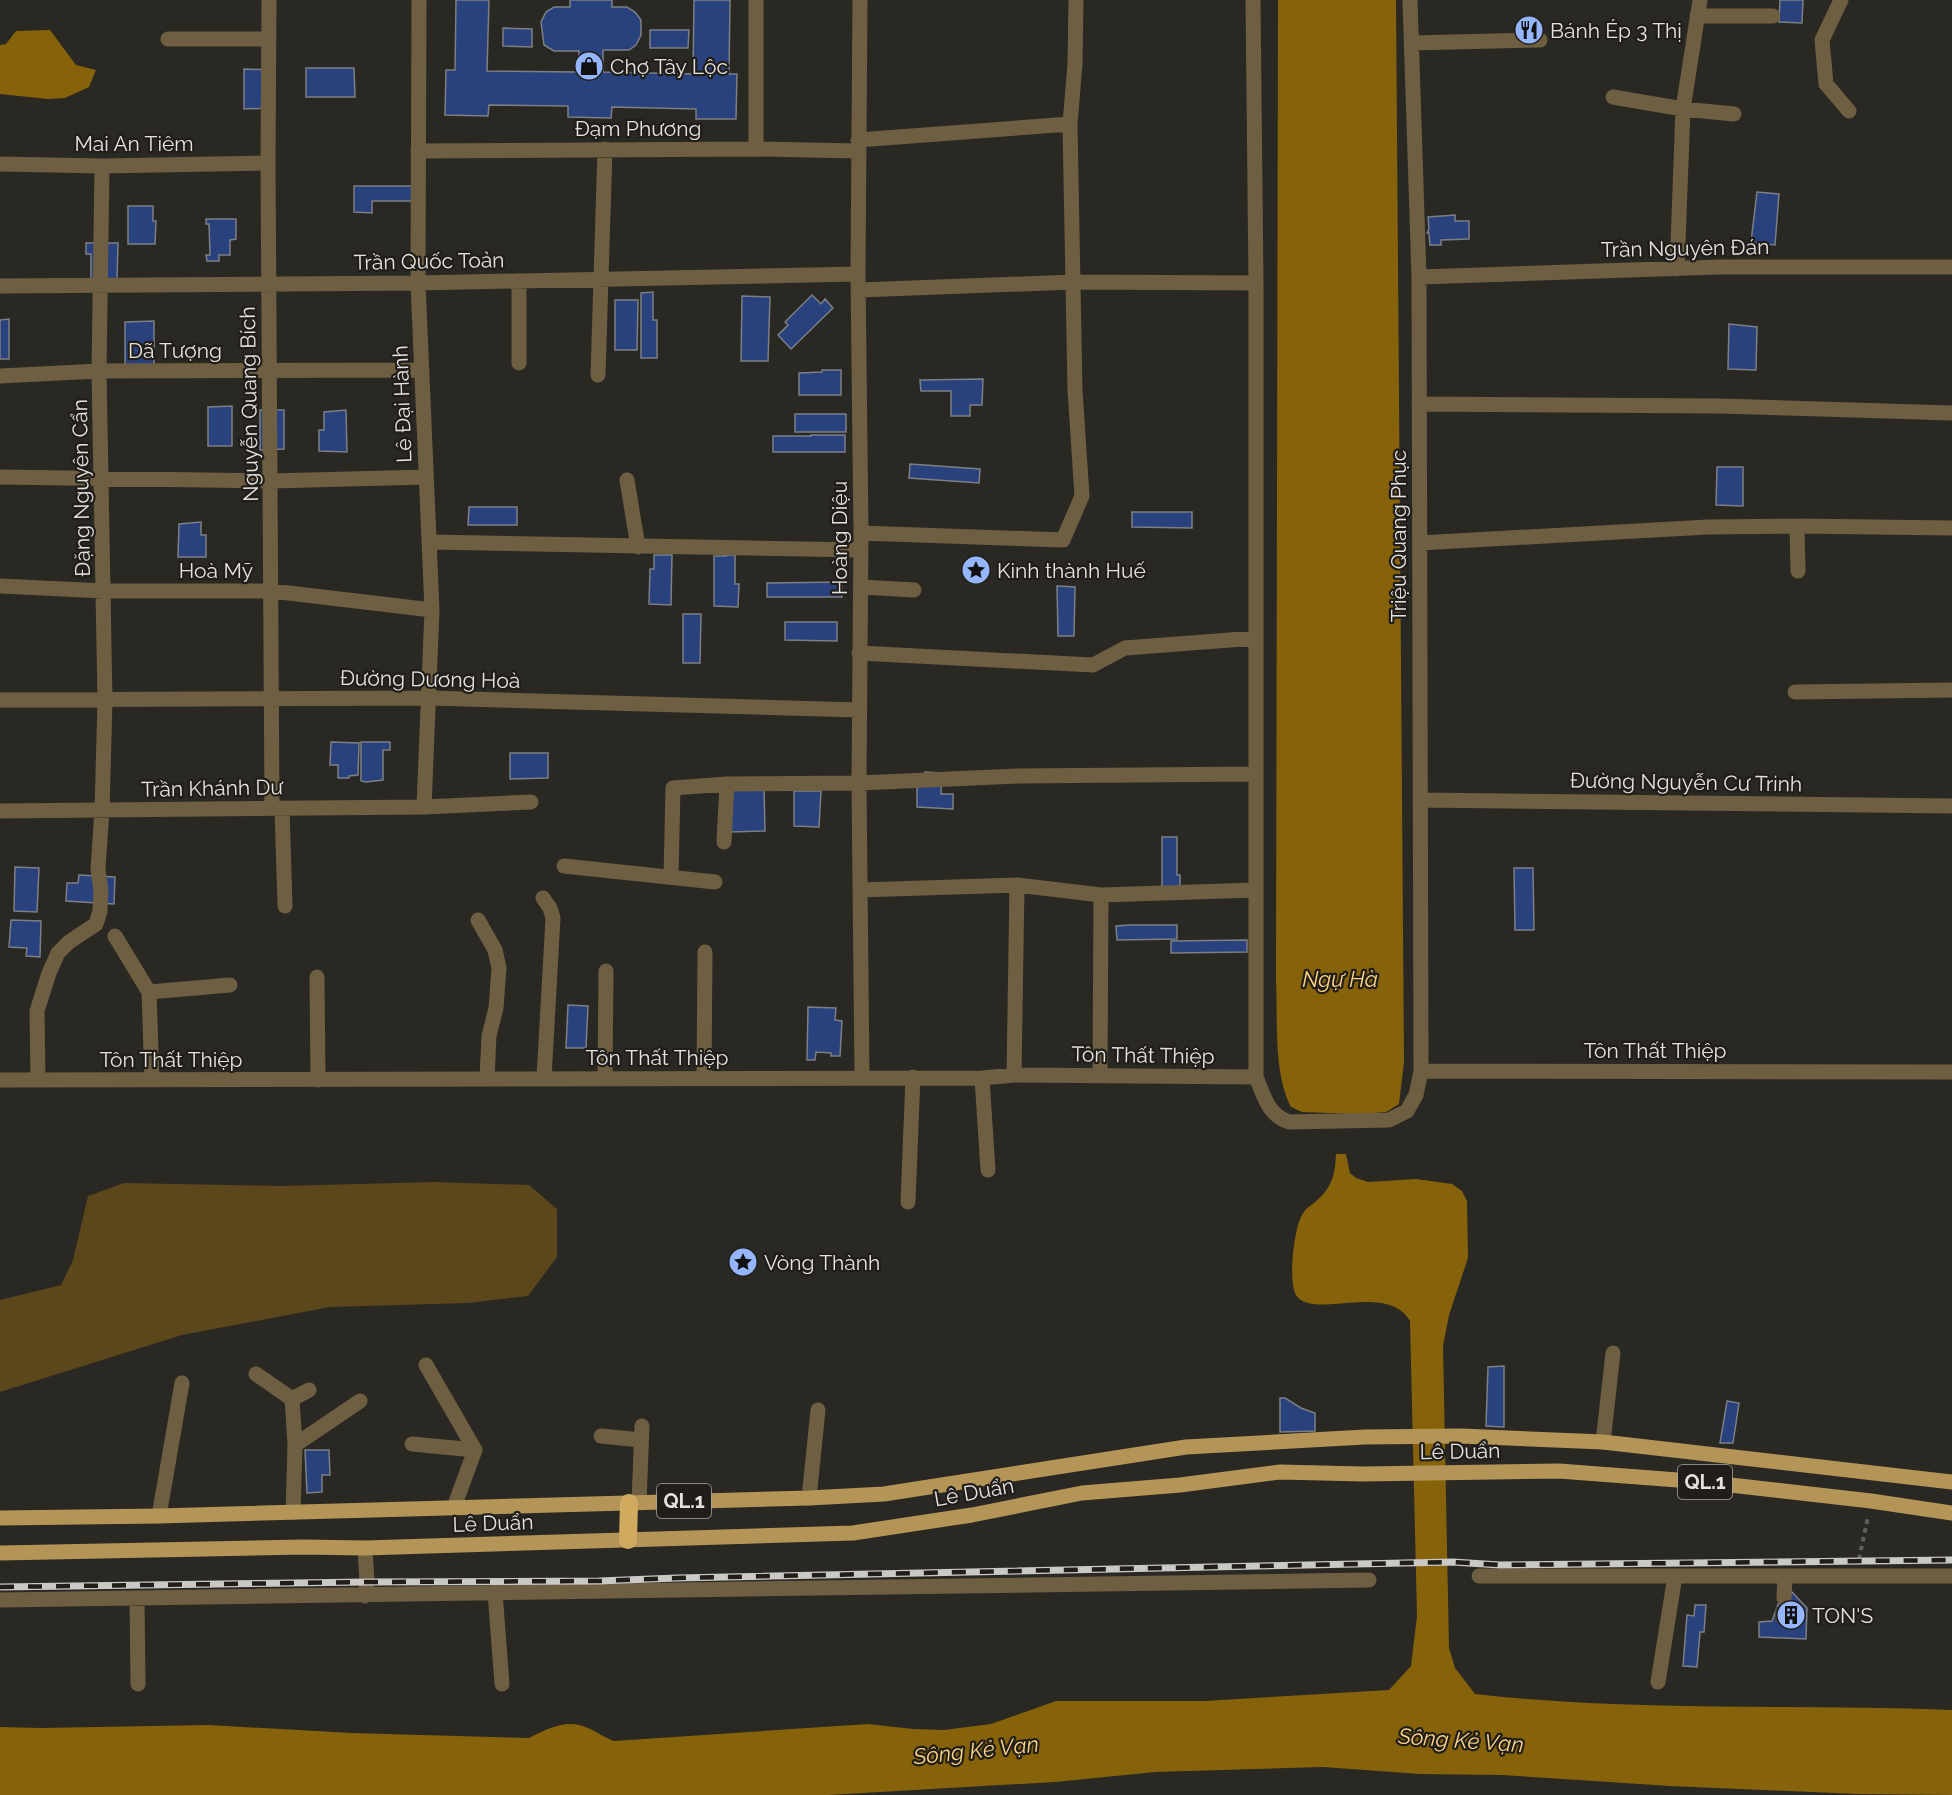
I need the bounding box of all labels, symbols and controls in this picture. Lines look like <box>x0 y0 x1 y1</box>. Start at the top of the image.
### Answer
restaurant icon: Bánh Ép 3 Thị <box>1513 14 1545 46</box>
place label: Bánh Ép 3 Thị <box>1550 18 1682 43</box>
shop icon: Chợ Tây Lộc <box>573 50 605 82</box>
place label: Chợ Tây Lộc <box>610 54 728 79</box>
street label: Đạm Phương <box>575 116 701 141</box>
street label: Mai An Tiêm <box>74 131 194 156</box>
street label: Trần Nguyên Đán <box>1601 234 1769 262</box>
street label: Trần Quốc Toản <box>353 247 505 275</box>
street label: Nguyễn Quang Bích <box>235 306 263 502</box>
street label: Dã Tượng <box>128 338 222 363</box>
street label: Lê Đại Hành <box>387 345 417 463</box>
street label: Đặng Nguyên Cẩn <box>67 399 95 577</box>
street label: Triệu Quang Phục <box>1386 450 1411 622</box>
street label: Hoàng Diệu <box>827 481 852 595</box>
place icon: Kinh thành Huế <box>960 554 992 586</box>
street label: Hoà Mỹ <box>179 558 253 583</box>
place label: Kinh thành Huế <box>997 558 1146 583</box>
street label: Đường Dương Hoà <box>340 665 520 693</box>
street label: Đường Nguyễn Cư Trinh <box>1570 767 1802 797</box>
street label: Trần Khánh Dư <box>141 774 285 802</box>
water label: Ngự Hà <box>1302 966 1378 992</box>
street label: Tôn Thất Thiệp <box>1583 1038 1727 1063</box>
street label: Tôn Thất Thiệp <box>1071 1041 1215 1069</box>
street label: Tôn Thất Thiệp <box>585 1045 729 1070</box>
street label: Tôn Thất Thiệp <box>99 1047 243 1072</box>
place icon: Vòng Thành <box>727 1246 759 1278</box>
place label: Vòng Thành <box>764 1250 880 1275</box>
street label: Lê Duẩn <box>1419 1438 1501 1464</box>
road number: QL.1 <box>1678 1465 1732 1499</box>
street label: Lê Duẩn <box>932 1473 1016 1511</box>
road number: QL.1 <box>657 1484 711 1518</box>
street label: Lê Duẩn <box>452 1509 534 1537</box>
building icon: TON'S <box>1775 1599 1807 1631</box>
place label: TON'S <box>1812 1603 1873 1628</box>
water label: Sông Kẻ Vạn <box>1396 1723 1525 1757</box>
water label: Sông Kẻ Vạn <box>911 1730 1040 1770</box>

